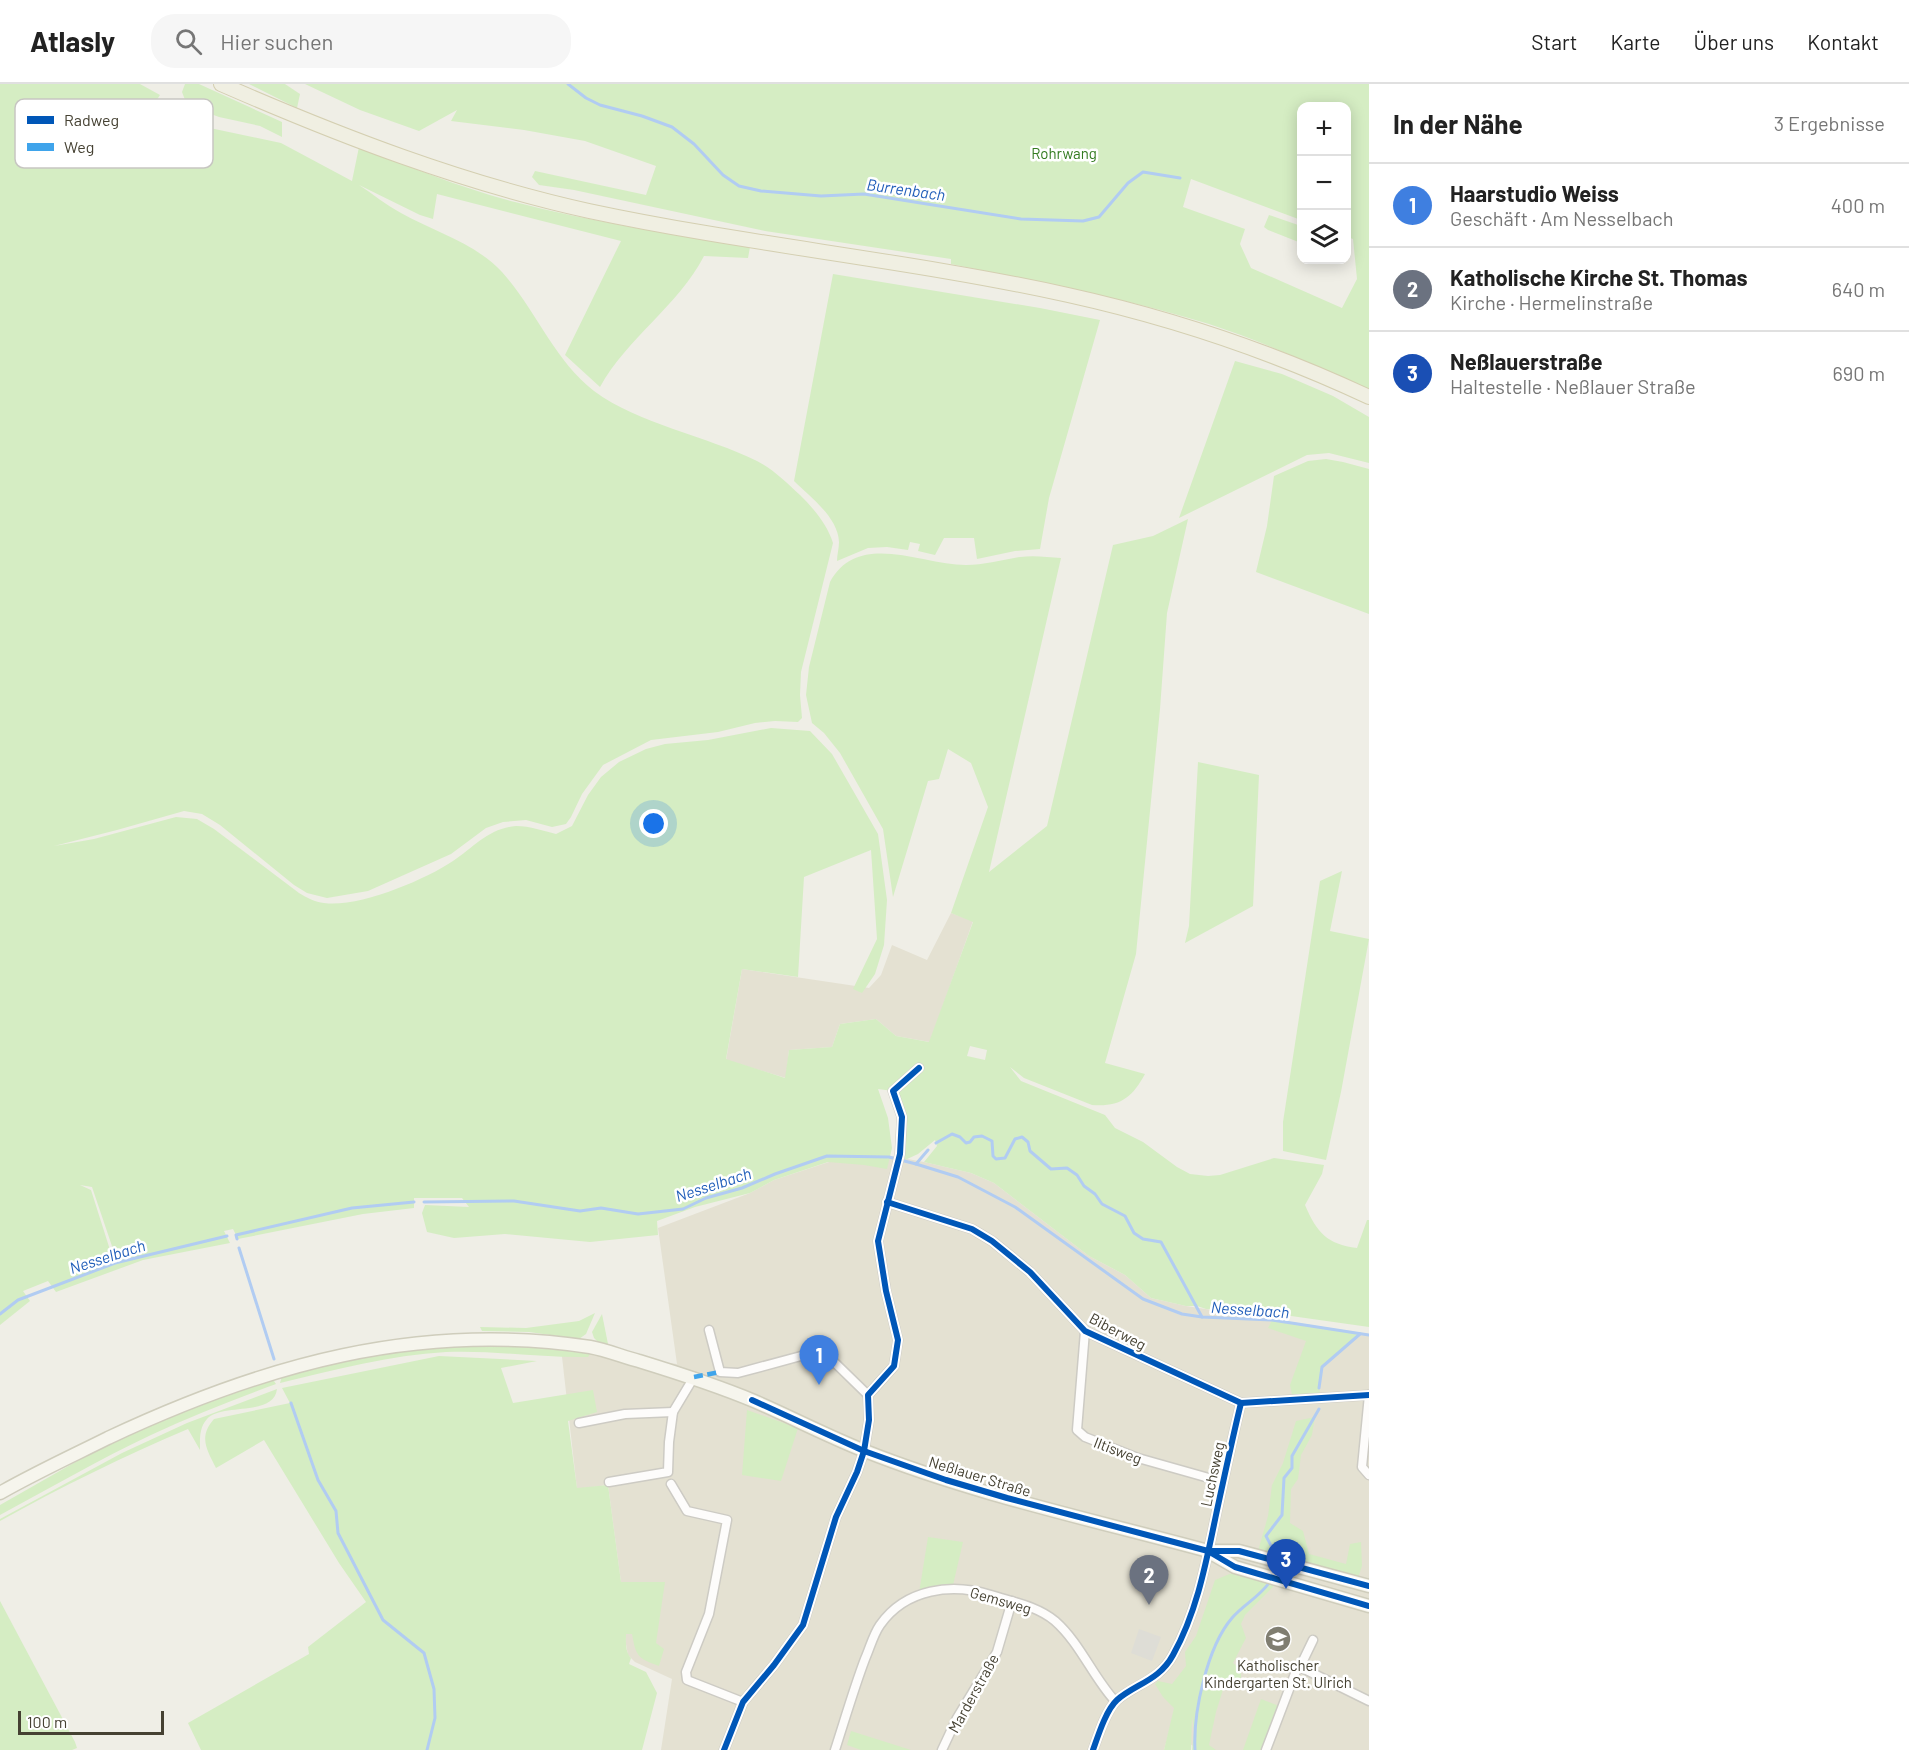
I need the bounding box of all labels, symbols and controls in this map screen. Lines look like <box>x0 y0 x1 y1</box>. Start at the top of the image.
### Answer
search box <box>151 14 571 68</box>
text: Atlasly <box>30 24 115 58</box>
icon: search <box>172 25 205 58</box>
text: Hier suchen <box>220 28 333 54</box>
text: Start <box>1531 29 1578 54</box>
text: Karte <box>1611 29 1661 54</box>
text: Über uns <box>1694 29 1774 54</box>
text: Kontakt <box>1807 29 1879 54</box>
legend <box>15 99 213 168</box>
map controls <box>1297 102 1351 264</box>
button: + <box>1297 102 1351 156</box>
text: In der Nähe <box>1393 108 1523 139</box>
text: Radweg <box>64 110 119 129</box>
text: 3 Ergebnisse <box>1774 111 1885 135</box>
text: Weg <box>64 137 94 156</box>
park label: Rohrwang <box>1031 144 1097 162</box>
button: − <box>1297 156 1351 210</box>
water label: Burrenbach <box>866 174 946 204</box>
text: Haarstudio Weiss <box>1450 180 1619 206</box>
text: 1 <box>1409 193 1416 217</box>
text: 400 m <box>1831 193 1885 217</box>
text: Geschäft · Am Nesselbach <box>1450 206 1674 230</box>
button: layers <box>1297 210 1351 264</box>
text: Katholische Kirche St. Thomas <box>1450 264 1748 290</box>
text: 2 <box>1407 277 1418 301</box>
text: 640 m <box>1832 277 1885 301</box>
text: Kirche · Hermelinstraße <box>1450 290 1653 314</box>
text: Neßlauerstraße <box>1450 348 1602 374</box>
text: 3 <box>1407 361 1418 385</box>
text: 690 m <box>1832 361 1885 385</box>
text: Haltestelle · Neßlauer Straße <box>1450 374 1696 398</box>
your location <box>639 809 668 838</box>
water label: Nesselbach <box>673 1163 753 1205</box>
water label: Nesselbach <box>67 1235 147 1277</box>
water label: Nesselbach <box>1210 1297 1290 1321</box>
street label: Biberweg <box>1086 1309 1150 1353</box>
pin: 1 <box>800 1336 838 1385</box>
street label: Iltisweg <box>1091 1433 1145 1467</box>
street label: Luchsweg <box>1196 1440 1228 1508</box>
street label: Neßlauer Straße <box>927 1452 1033 1500</box>
pin: 3 <box>1266 1540 1306 1589</box>
pin: 2 <box>1130 1556 1168 1605</box>
street label: Gemsweg <box>968 1583 1034 1617</box>
school or university icon: Katholischer Kindergarten St. Ulrich <box>1263 1624 1293 1654</box>
street label: Marderstraße <box>944 1650 1002 1736</box>
place label: Katholischer Kindergarten St. Ulrich <box>1204 1656 1352 1691</box>
scale bar <box>18 1708 164 1736</box>
text: 100 m <box>27 1712 67 1731</box>

